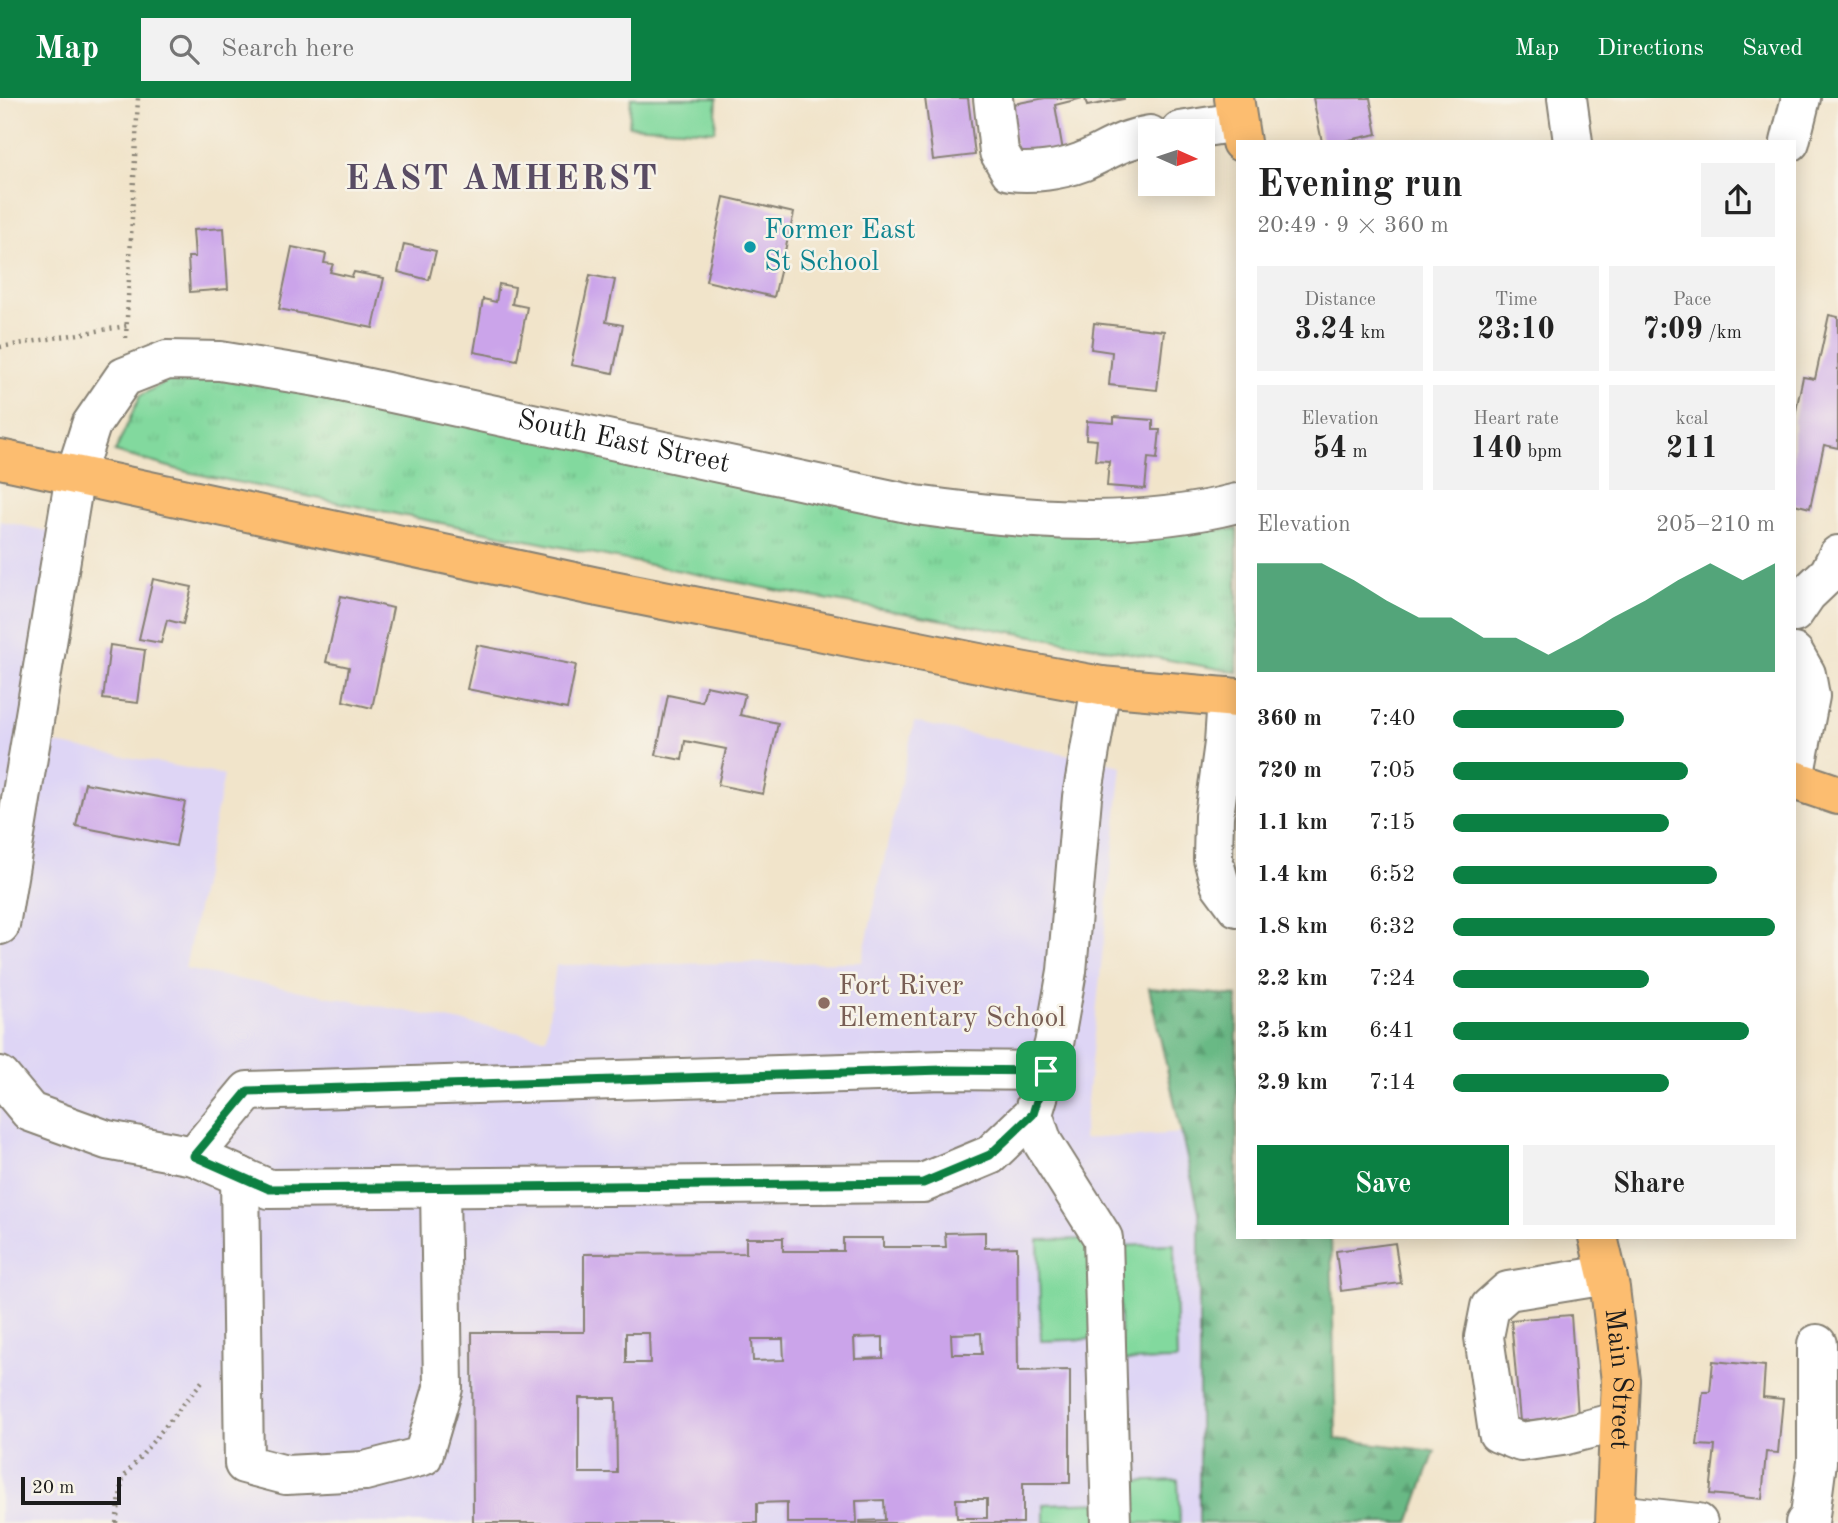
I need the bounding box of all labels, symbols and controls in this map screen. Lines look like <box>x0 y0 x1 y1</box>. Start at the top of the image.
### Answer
search box <box>141 18 631 81</box>
icon: search <box>165 30 203 68</box>
text: Map <box>35 33 99 66</box>
text: Search here <box>221 36 354 62</box>
text: Map <box>1515 37 1559 61</box>
text: Directions <box>1597 37 1704 61</box>
text: Saved <box>1742 37 1803 61</box>
north arrow <box>1138 119 1214 196</box>
map controls <box>1138 119 1215 196</box>
district label: EAST AMHERST <box>345 162 659 197</box>
button: share <box>1701 163 1775 237</box>
text: Evening run <box>1257 167 1463 205</box>
text: 20:49 · 9 × 360 m <box>1257 214 1449 237</box>
place label: Former East St School <box>764 217 916 277</box>
marker: Former East St School <box>742 239 758 255</box>
text: Distance <box>1304 291 1376 310</box>
text: Time <box>1495 291 1537 310</box>
text: Pace <box>1673 291 1711 310</box>
text: 3.24 <box>1295 315 1355 345</box>
text: 23:10 <box>1477 315 1555 345</box>
text: 7:09 <box>1642 315 1703 345</box>
text: km <box>1355 324 1385 343</box>
text: /km <box>1703 324 1742 343</box>
street label: South East Street <box>515 406 732 479</box>
text: Elevation <box>1301 410 1379 429</box>
text: Heart rate <box>1473 410 1559 429</box>
text: kcal <box>1676 410 1708 429</box>
text: 54 <box>1312 434 1347 464</box>
text: 140 <box>1470 434 1522 464</box>
text: 211 <box>1666 434 1718 464</box>
text: m <box>1347 443 1368 462</box>
text: bpm <box>1522 443 1562 462</box>
text: Elevation <box>1257 513 1351 536</box>
text: 205–210 m <box>1656 513 1775 536</box>
text: 360 m <box>1257 707 1322 730</box>
text: 7:40 <box>1369 707 1415 730</box>
text: 720 m <box>1257 759 1322 782</box>
text: 7:05 <box>1369 759 1415 782</box>
text: 1.1 km <box>1257 811 1328 834</box>
text: 7:15 <box>1369 811 1415 834</box>
text: 1.4 km <box>1257 863 1328 886</box>
text: 6:52 <box>1369 863 1415 886</box>
text: 1.8 km <box>1257 915 1328 938</box>
text: 6:32 <box>1369 915 1415 938</box>
text: 2.2 km <box>1257 967 1328 990</box>
text: 7:24 <box>1369 967 1415 990</box>
place label: Fort River Elementary School <box>838 973 1066 1033</box>
marker: Fort River Elementary School <box>816 995 832 1011</box>
text: 2.5 km <box>1257 1019 1328 1042</box>
text: 6:41 <box>1369 1019 1415 1042</box>
pin <box>1016 1041 1076 1101</box>
icon: arrive <box>1027 1052 1065 1090</box>
text: 2.9 km <box>1257 1071 1328 1094</box>
text: 7:14 <box>1369 1071 1415 1094</box>
button: Save <box>1257 1145 1509 1225</box>
button: Share <box>1523 1145 1775 1225</box>
street label: Main Street <box>1599 1307 1635 1451</box>
scale bar <box>21 1474 121 1506</box>
text: 20 m <box>32 1479 74 1498</box>

